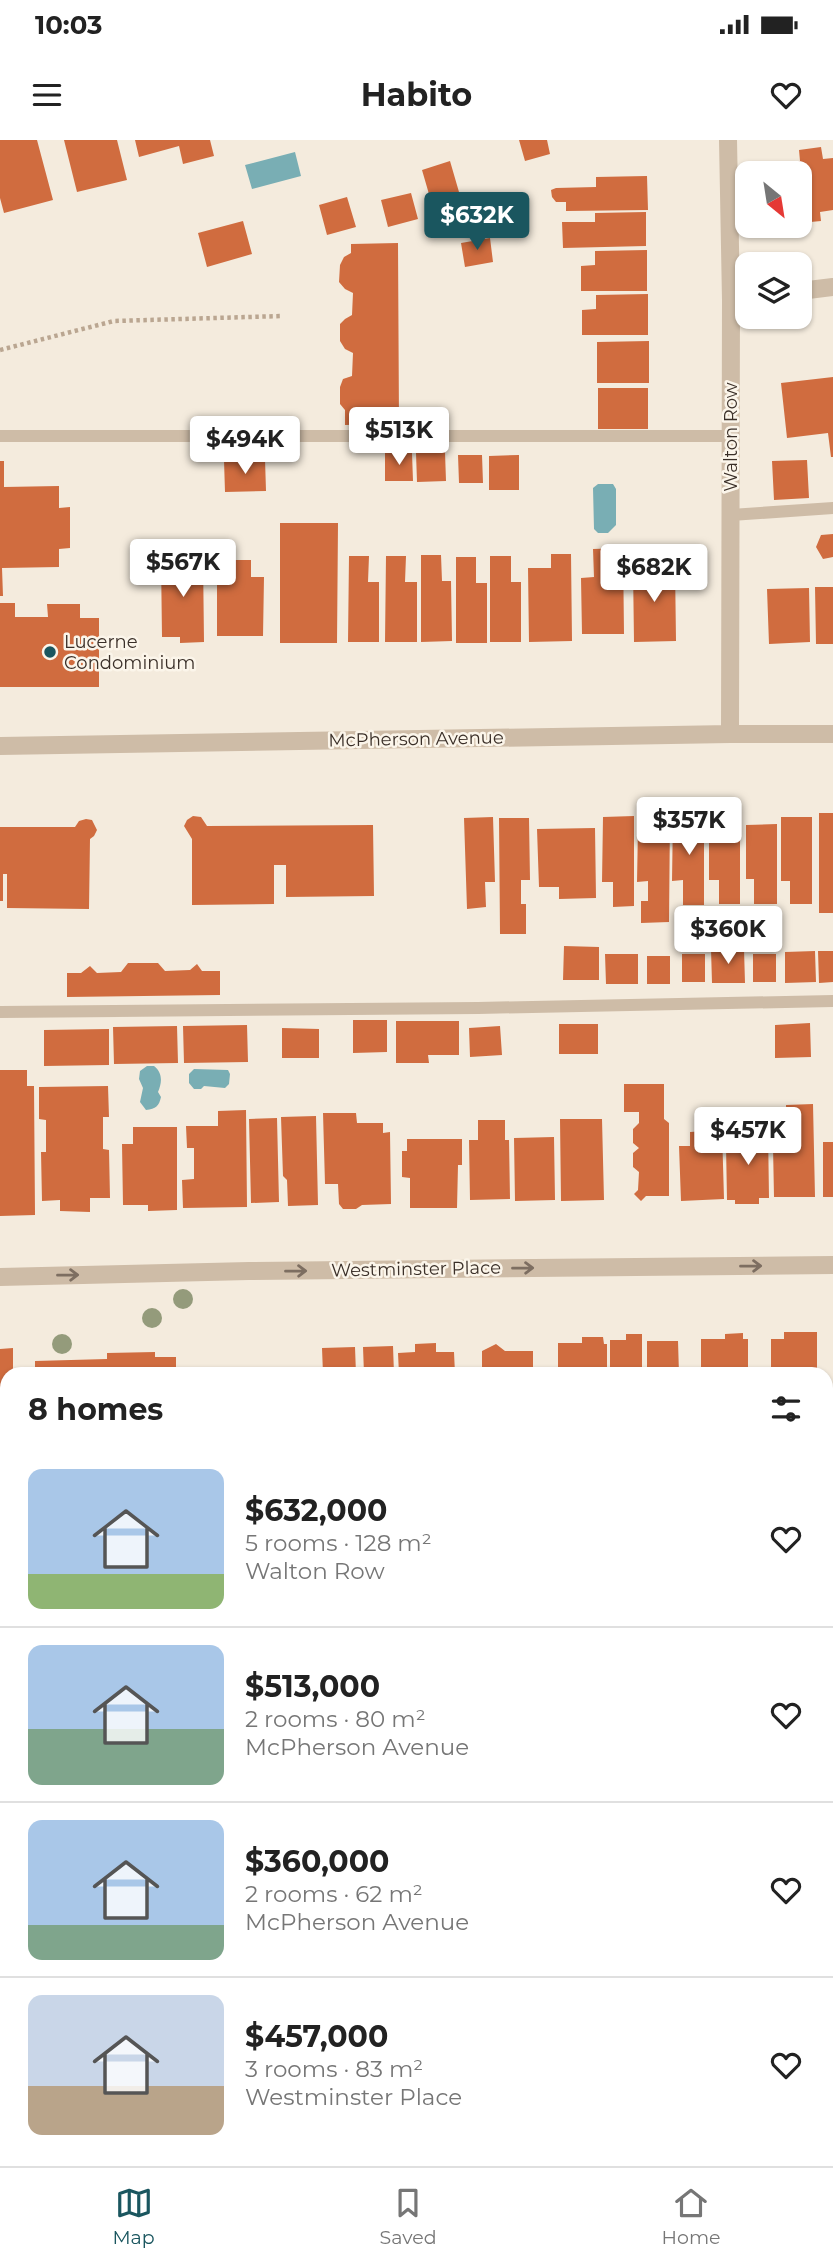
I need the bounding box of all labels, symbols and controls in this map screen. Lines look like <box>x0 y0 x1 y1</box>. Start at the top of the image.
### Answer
text: 10:03 <box>35 9 102 41</box>
text: Habito <box>361 75 472 114</box>
icon: menu <box>28 76 66 114</box>
icon: heart <box>767 76 805 114</box>
north arrow <box>735 161 812 238</box>
map controls <box>735 161 812 329</box>
pin: $632K <box>428 192 526 252</box>
text: $632K <box>440 201 514 229</box>
button: layers <box>735 252 812 329</box>
street label: Walton Row <box>720 382 742 492</box>
pin: $513K <box>350 408 448 467</box>
pin: $494K <box>196 416 294 476</box>
text: $513K <box>365 416 433 444</box>
text: $494K <box>206 425 284 453</box>
pin: $567K <box>134 540 232 599</box>
pin: $682K <box>605 545 703 604</box>
text: $567K <box>146 548 220 576</box>
text: $682K <box>616 553 692 581</box>
place label: Lucerne Condominium <box>64 631 195 674</box>
marker: Lucerne Condominium <box>42 644 58 660</box>
street label: McPherson Avenue <box>328 726 504 752</box>
pin: $357K <box>640 798 738 857</box>
text: $357K <box>653 806 725 834</box>
pin: $360K <box>679 906 777 966</box>
text: $360K <box>690 915 766 943</box>
pin: $457K <box>699 1108 797 1167</box>
text: $457K <box>710 1116 786 1144</box>
street label: Westminster Place <box>331 1257 501 1281</box>
one-way arrow <box>739 1259 762 1273</box>
one-way arrow <box>511 1261 534 1275</box>
one-way arrow <box>284 1264 307 1277</box>
one-way arrow <box>56 1269 79 1282</box>
icon: filters <box>767 1390 805 1428</box>
text: 8 homes <box>28 1391 163 1428</box>
text: $632,000 <box>245 1492 387 1529</box>
icon: home <box>84 1497 168 1581</box>
icon: heart <box>767 1520 805 1558</box>
text: 5 rooms · 128 m² <box>245 1529 432 1557</box>
text: Walton Row <box>245 1557 385 1585</box>
text: $513,000 <box>245 1668 380 1705</box>
icon: home <box>84 1673 168 1757</box>
icon: heart <box>767 1696 805 1734</box>
text: 2 rooms · 80 m² <box>245 1705 426 1733</box>
text: McPherson Avenue <box>245 1733 469 1761</box>
text: $360,000 <box>245 1843 389 1880</box>
icon: home <box>84 1848 168 1932</box>
icon: heart <box>767 1871 805 1909</box>
text: 2 rooms · 62 m² <box>245 1880 423 1908</box>
text: McPherson Avenue <box>245 1908 469 1936</box>
text: $457,000 <box>245 2018 388 2055</box>
icon: home <box>84 2023 168 2107</box>
icon: heart <box>767 2046 805 2084</box>
text: 3 rooms · 83 m² <box>245 2055 423 2083</box>
text: Westminster Place <box>245 2083 462 2111</box>
tab: Map <box>112 2184 155 2249</box>
tab: Saved <box>380 2184 437 2249</box>
tab: Home <box>662 2184 721 2249</box>

